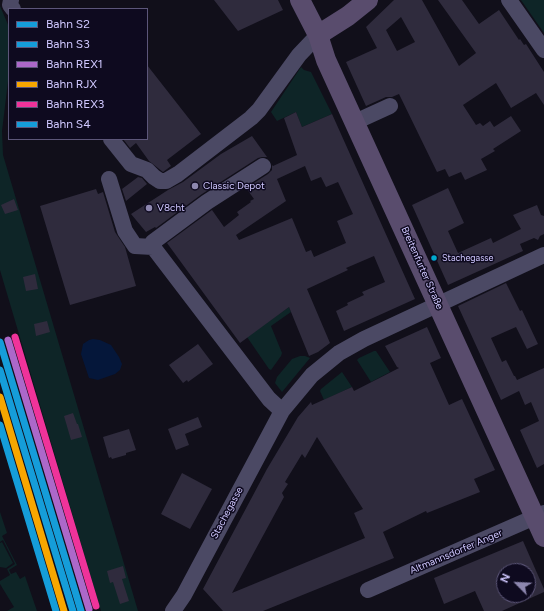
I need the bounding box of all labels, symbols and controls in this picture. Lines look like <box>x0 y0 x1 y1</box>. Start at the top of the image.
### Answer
legend <box>8 8 148 140</box>
text: Bahn S2 <box>46 17 90 31</box>
text: Bahn S3 <box>46 37 90 51</box>
text: Bahn REX1 <box>46 57 103 71</box>
text: Bahn RJX <box>46 77 97 91</box>
text: Bahn REX3 <box>46 97 104 111</box>
text: Bahn S4 <box>46 117 91 131</box>
place label: Classic Depot <box>203 180 265 192</box>
marker: Classic Depot <box>190 181 200 191</box>
place label: V8cht <box>157 202 185 214</box>
marker: V8cht <box>144 203 154 213</box>
street label: Breitenfurter Straße <box>398 225 446 311</box>
marker: Stachegasse <box>429 253 439 263</box>
place label: Stachegasse <box>442 253 493 263</box>
street label: Stachegasse <box>208 485 246 541</box>
street label: Altmannsdorfer Anger <box>408 527 504 577</box>
north arrow <box>496 563 536 603</box>
text: N <box>498 572 513 585</box>

